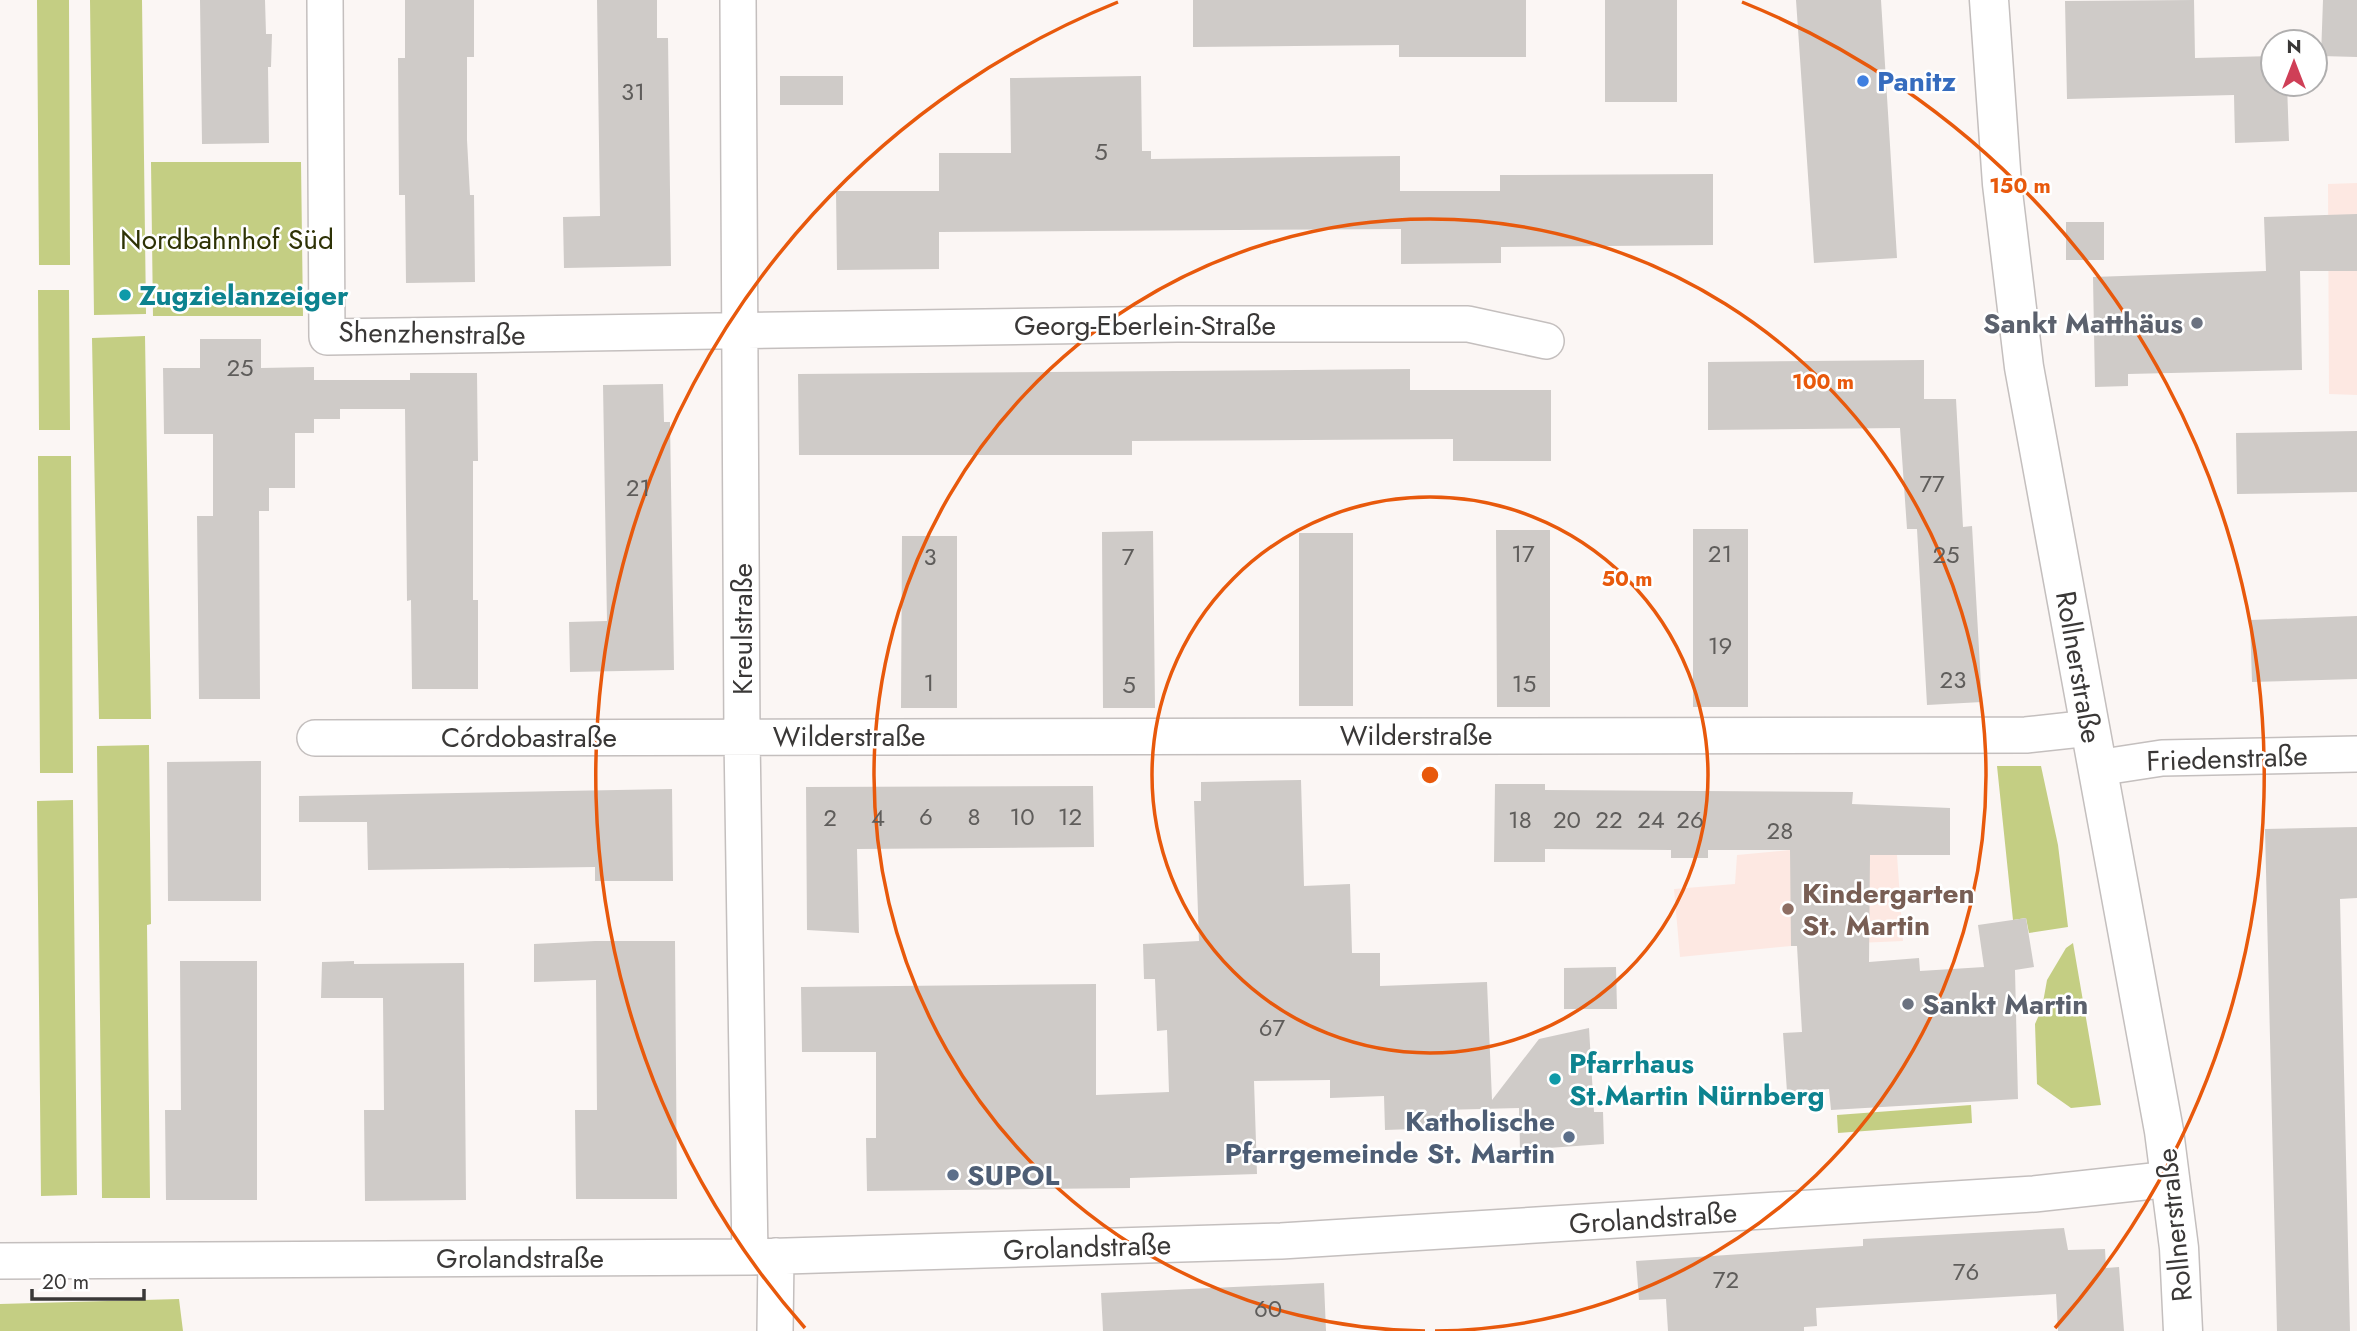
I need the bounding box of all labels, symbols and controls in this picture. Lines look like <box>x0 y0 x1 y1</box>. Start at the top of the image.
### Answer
north arrow <box>2259 28 2329 98</box>
text: N <box>2286 33 2302 60</box>
place label: Panitz <box>1877 61 1956 102</box>
marker: Panitz <box>1855 73 1871 89</box>
house number: 31 <box>621 74 645 109</box>
house number: 5 <box>1094 134 1108 169</box>
text: 150 m <box>1989 171 2051 201</box>
park label: Nordbahnhof Süd <box>120 219 334 260</box>
place label: Zugzielanzeiger <box>139 275 349 316</box>
marker: Zugzielanzeiger <box>117 287 133 303</box>
place label: Sankt Matthäus <box>1983 303 2183 344</box>
street label: Georg-Eberlein-Straße <box>1014 305 1276 346</box>
street label: Shenzhenstraße <box>338 311 526 356</box>
marker: Sankt Matthäus <box>2189 315 2205 331</box>
house number: 25 <box>226 350 254 385</box>
text: 100 m <box>1792 367 1854 397</box>
house number: 77 <box>1919 466 1945 501</box>
house number: 21 <box>626 470 650 505</box>
house number: 17 <box>1511 536 1535 571</box>
house number: 21 <box>1708 536 1732 571</box>
house number: 25 <box>1932 537 1960 572</box>
house number: 3 <box>923 539 937 574</box>
house number: 7 <box>1122 539 1135 574</box>
street label: Kreulstraße <box>722 563 763 695</box>
text: 50 m <box>1602 564 1652 594</box>
street label: Rollnerstraße <box>2045 588 2112 746</box>
house number: 19 <box>1708 628 1732 663</box>
house number: 23 <box>1940 662 1966 697</box>
house number: 1 <box>924 665 934 700</box>
house number: 15 <box>1512 666 1536 701</box>
house number: 5 <box>1122 667 1136 702</box>
street label: Wilderstraße <box>1340 715 1492 756</box>
street label: Wilderstraße <box>773 716 925 757</box>
street label: Córdobastraße <box>441 717 617 758</box>
street label: Friedenstraße <box>2146 735 2308 782</box>
centre of rings <box>1418 763 1442 787</box>
house number: 6 <box>919 799 933 834</box>
house number: 8 <box>967 799 981 834</box>
house number: 10 <box>1009 799 1035 834</box>
house number: 12 <box>1058 799 1082 834</box>
house number: 2 <box>823 800 837 835</box>
house number: 4 <box>871 800 885 835</box>
house number: 18 <box>1508 802 1532 837</box>
house number: 20 <box>1553 802 1581 837</box>
house number: 22 <box>1595 802 1623 837</box>
house number: 24 <box>1637 802 1665 837</box>
house number: 26 <box>1676 802 1704 837</box>
house number: 28 <box>1767 813 1793 848</box>
place label: Kindergarten St. Martin <box>1802 873 1975 946</box>
marker: Kindergarten St. Martin <box>1780 901 1796 917</box>
place label: Sankt Martin <box>1922 984 2088 1025</box>
marker: Sankt Martin <box>1900 996 1916 1012</box>
house number: 67 <box>1259 1010 1286 1045</box>
place label: Pfarrhaus St.Martin Nürnberg <box>1569 1043 1825 1116</box>
marker: Pfarrhaus St.Martin Nürnberg <box>1547 1071 1563 1087</box>
place label: Katholische Pfarrgemeinde St. Martin <box>1224 1101 1555 1174</box>
marker: Katholische Pfarrgemeinde St. Martin <box>1561 1129 1577 1145</box>
street label: Rollnerstraße <box>2146 1146 2203 1304</box>
place label: SUPOL <box>967 1155 1060 1196</box>
marker: SUPOL <box>945 1167 961 1183</box>
street label: Grolandstraße <box>1568 1192 1738 1245</box>
street label: Grolandstraße <box>1002 1224 1172 1271</box>
street label: Grolandstraße <box>436 1238 604 1279</box>
house number: 76 <box>1953 1254 1979 1289</box>
scale bar <box>32 1258 144 1302</box>
house number: 72 <box>1713 1262 1739 1297</box>
text: 20 m <box>42 1267 89 1297</box>
house number: 60 <box>1254 1291 1282 1326</box>

